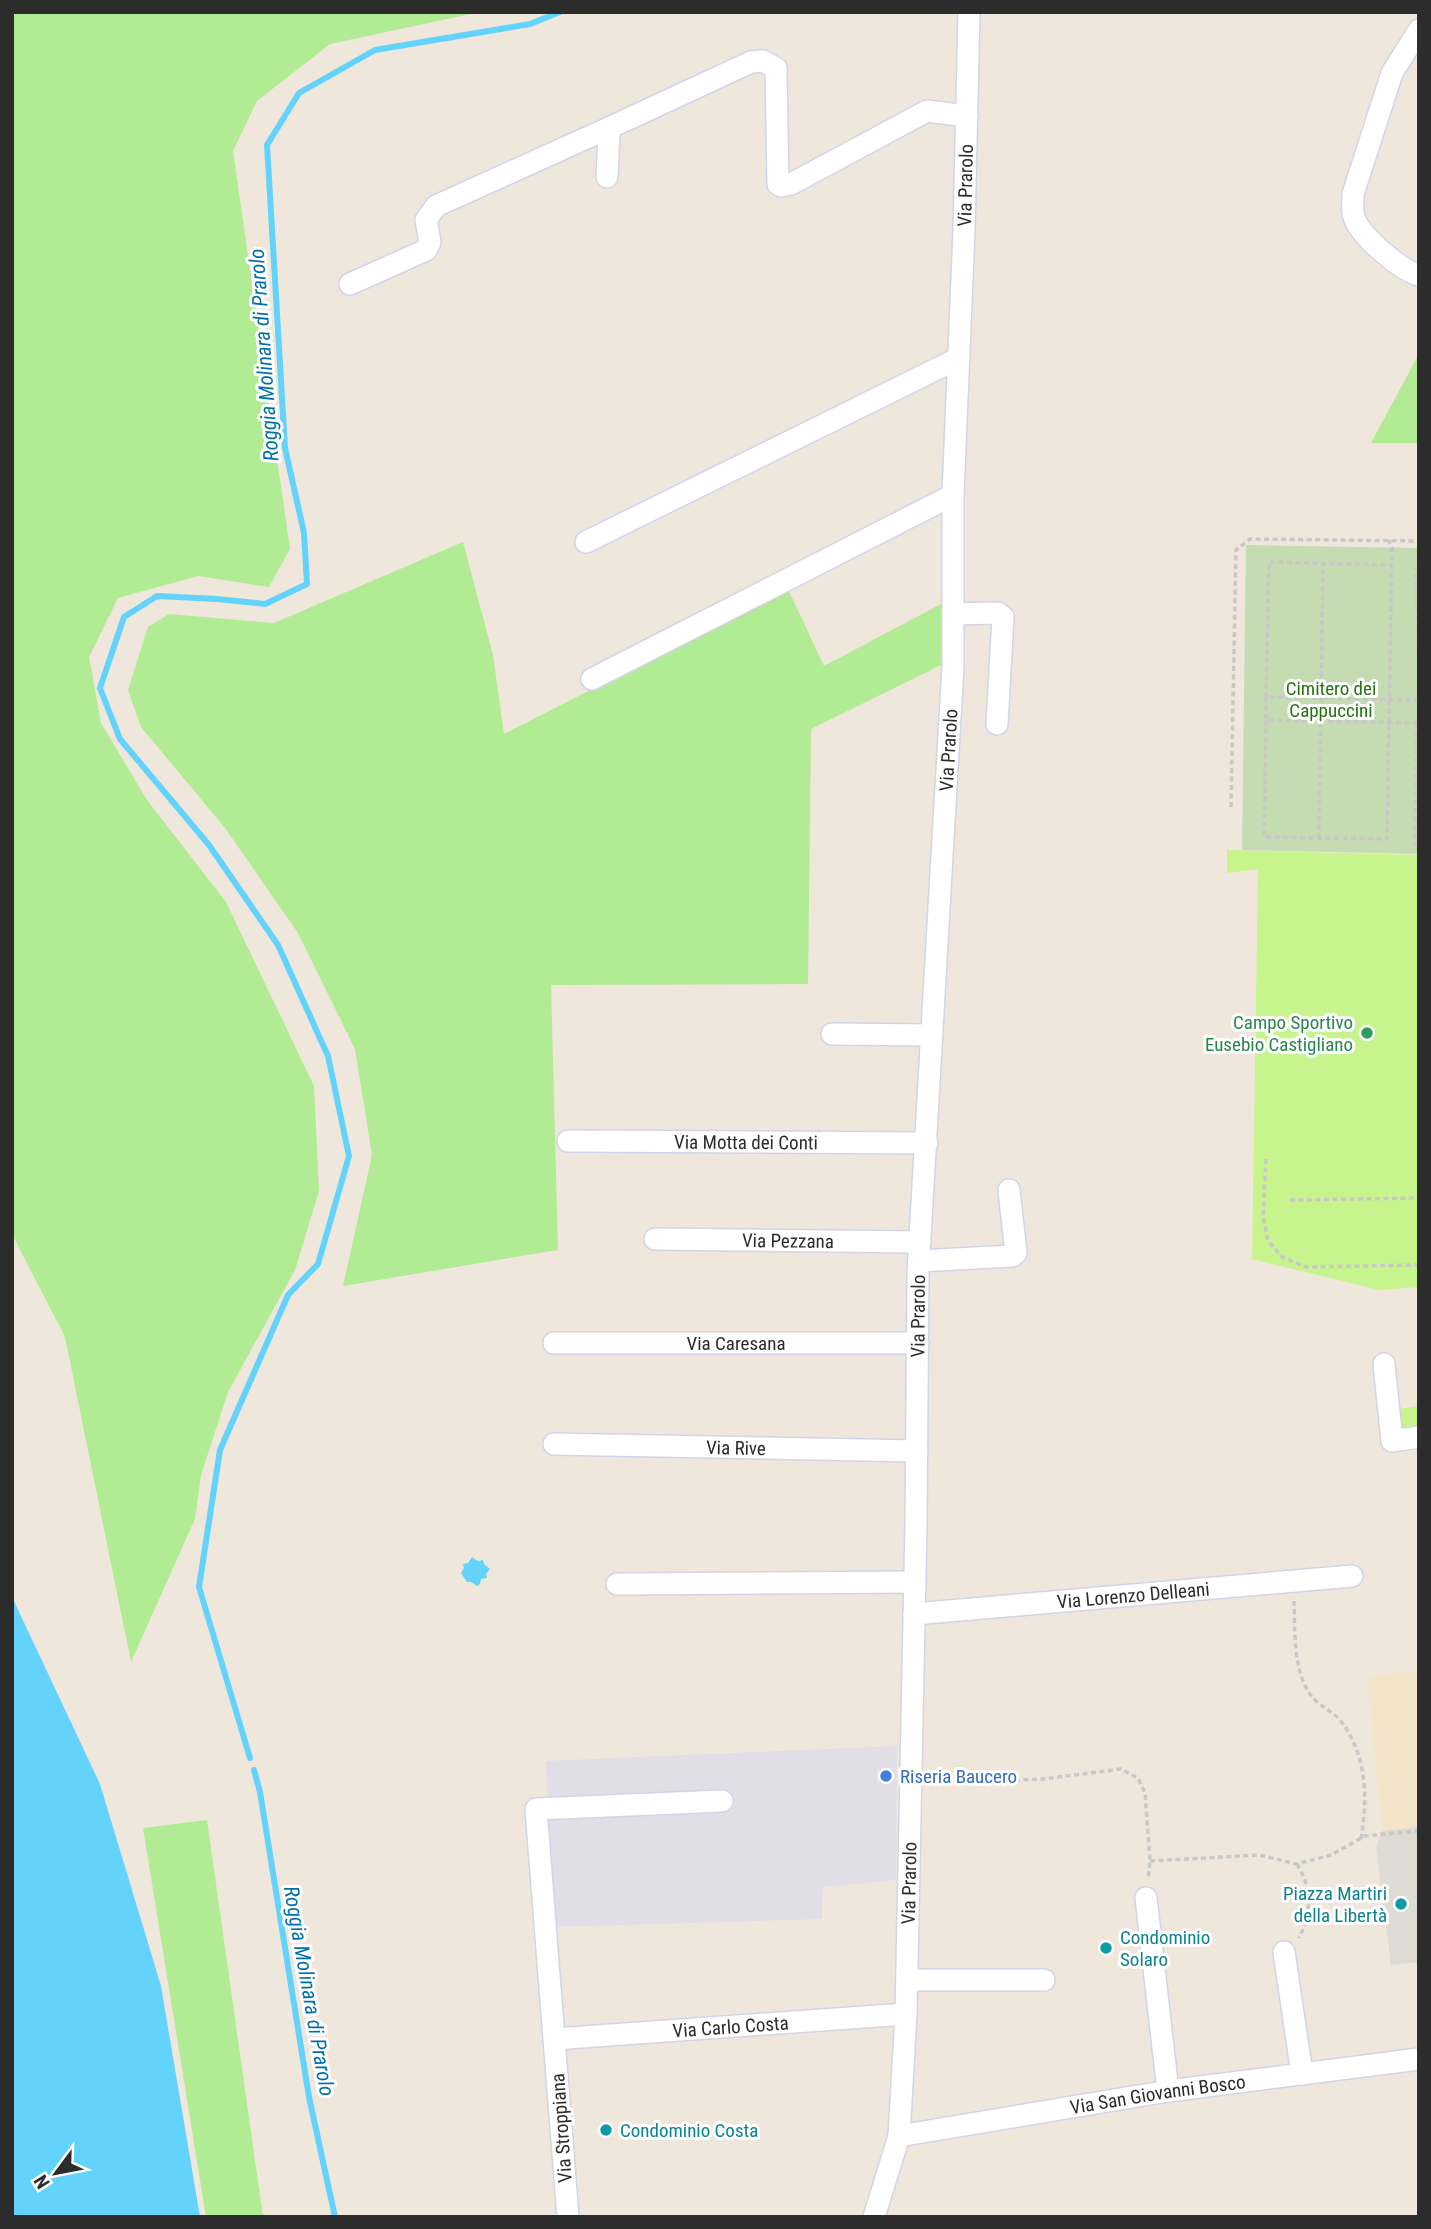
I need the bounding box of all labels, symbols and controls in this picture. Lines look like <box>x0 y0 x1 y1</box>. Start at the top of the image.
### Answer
street label: Via Prarolo <box>953 144 978 227</box>
water label: Roggia Molinara di Prarolo <box>245 248 283 462</box>
park label: Cimitero dei Cappuccini <box>1286 677 1376 722</box>
street label: Via Prarolo <box>935 708 963 792</box>
place label: Campo Sportivo Eusebio Castigliano <box>1205 1011 1353 1056</box>
marker: Campo Sportivo Eusebio Castigliano <box>1359 1025 1375 1041</box>
street label: Via Motta dei Conti <box>674 1131 818 1154</box>
street label: Via Pezzana <box>742 1229 834 1253</box>
street label: Via Prarolo <box>906 1275 930 1358</box>
street label: Via Caresana <box>686 1332 786 1355</box>
street label: Via Rive <box>706 1436 766 1460</box>
street label: Via Lorenzo Delleani <box>1056 1577 1210 1614</box>
place label: Riseria Baucero <box>900 1765 1017 1788</box>
marker: Riseria Baucero <box>878 1768 894 1784</box>
street label: Via Prarolo <box>897 1841 922 1925</box>
place label: Piazza Martiri della Libertà <box>1283 1882 1387 1927</box>
water label: Roggia Molinara di Prarolo <box>279 1884 339 2098</box>
marker: Piazza Martiri della Libertà <box>1393 1896 1409 1912</box>
place label: Condominio Solaro <box>1120 1926 1210 1971</box>
marker: Condominio Solaro <box>1098 1940 1114 1956</box>
street label: Via Carlo Costa <box>672 2011 789 2043</box>
street label: Via San Giovanni Bosco <box>1068 2070 1247 2119</box>
street label: Via Stroppiana <box>546 2072 577 2183</box>
place label: Condominio Costa <box>620 2119 758 2142</box>
marker: Condominio Costa <box>598 2122 614 2138</box>
north arrow <box>21 2138 91 2208</box>
text: N <box>29 2171 55 2193</box>

